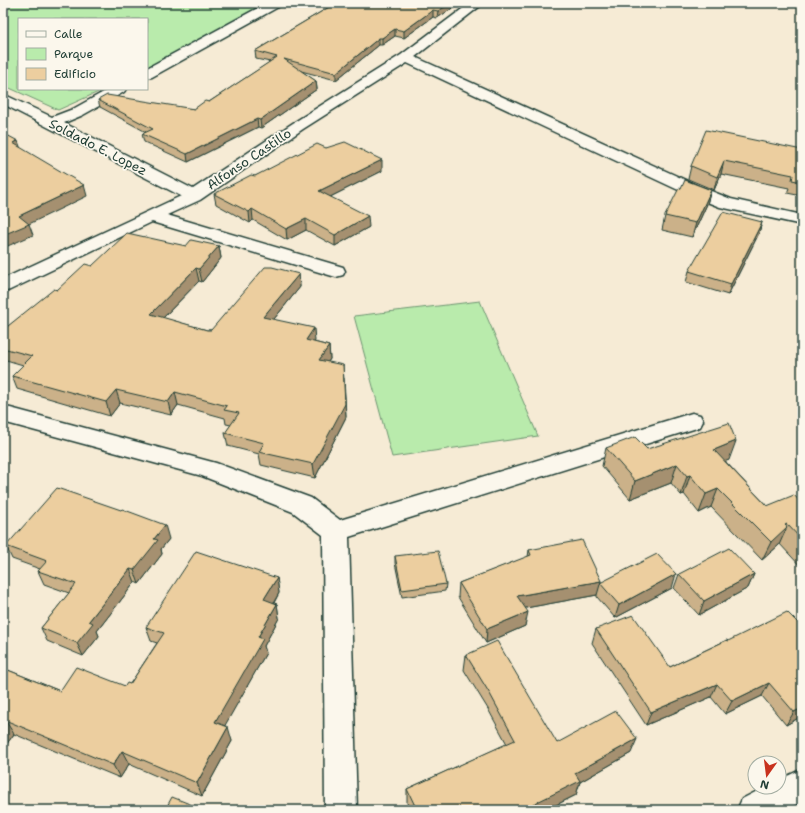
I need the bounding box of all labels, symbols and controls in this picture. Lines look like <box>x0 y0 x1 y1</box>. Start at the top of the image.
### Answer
legend <box>18 18 148 90</box>
text: Calle <box>54 26 83 42</box>
text: Parque <box>54 46 93 62</box>
text: Edificio <box>54 66 96 82</box>
street label: Soldado E. Lopez <box>46 115 150 179</box>
street label: Alfonso Castillo <box>203 124 295 194</box>
north arrow <box>747 755 787 795</box>
text: N <box>758 776 771 793</box>

